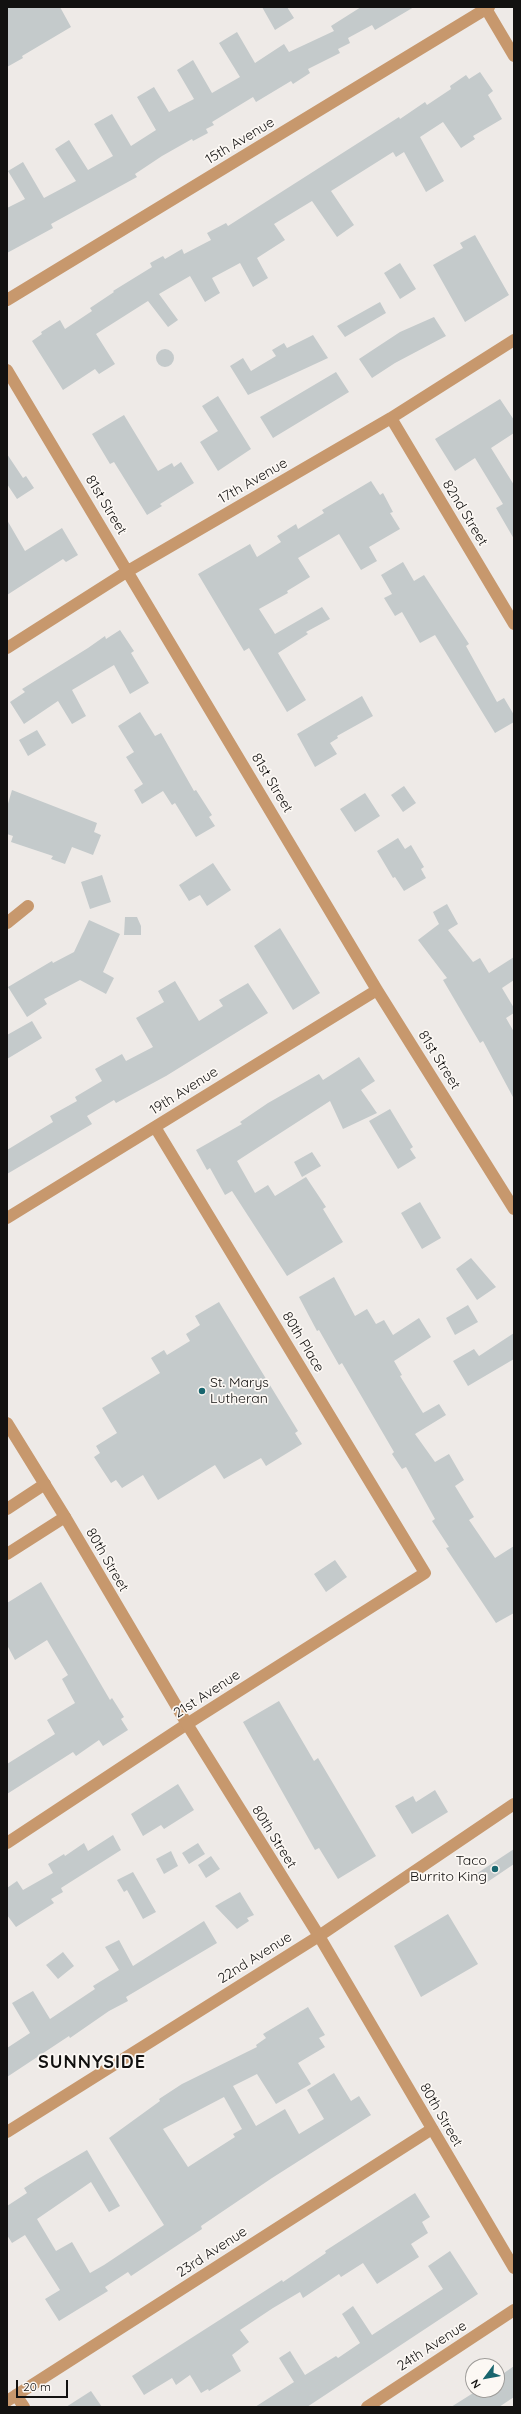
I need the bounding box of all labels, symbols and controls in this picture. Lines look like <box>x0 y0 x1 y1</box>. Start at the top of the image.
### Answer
street label: 15th Avenue <box>203 114 277 168</box>
street label: 17th Avenue <box>216 455 290 507</box>
street label: 81st Street <box>82 472 130 538</box>
street label: 82nd Street <box>439 477 491 549</box>
street label: 81st Street <box>248 750 296 816</box>
street label: 81st Street <box>414 1028 464 1092</box>
street label: 19th Avenue <box>147 1063 221 1119</box>
street label: 80th Place <box>278 1309 328 1375</box>
place label: St. Marys Lutheran <box>210 1375 269 1408</box>
marker: St. Marys Lutheran <box>197 1386 207 1396</box>
street label: 80th Street <box>82 1525 132 1595</box>
street label: 21st Avenue <box>171 1666 243 1722</box>
street label: 80th Street <box>248 1803 300 1871</box>
place label: Taco Burrito King <box>410 1853 487 1886</box>
marker: Taco Burrito King <box>490 1864 500 1874</box>
street label: 22nd Avenue <box>215 1929 295 1987</box>
district label: SUNNYSIDE <box>38 2052 146 2074</box>
street label: 80th Street <box>416 2080 466 2150</box>
street label: 23rd Avenue <box>174 2223 250 2281</box>
street label: 24th Avenue <box>394 2317 470 2375</box>
north arrow <box>465 2358 505 2398</box>
scale bar <box>18 2372 70 2398</box>
text: N <box>468 2377 484 2391</box>
text: 20 m <box>23 2379 51 2394</box>

